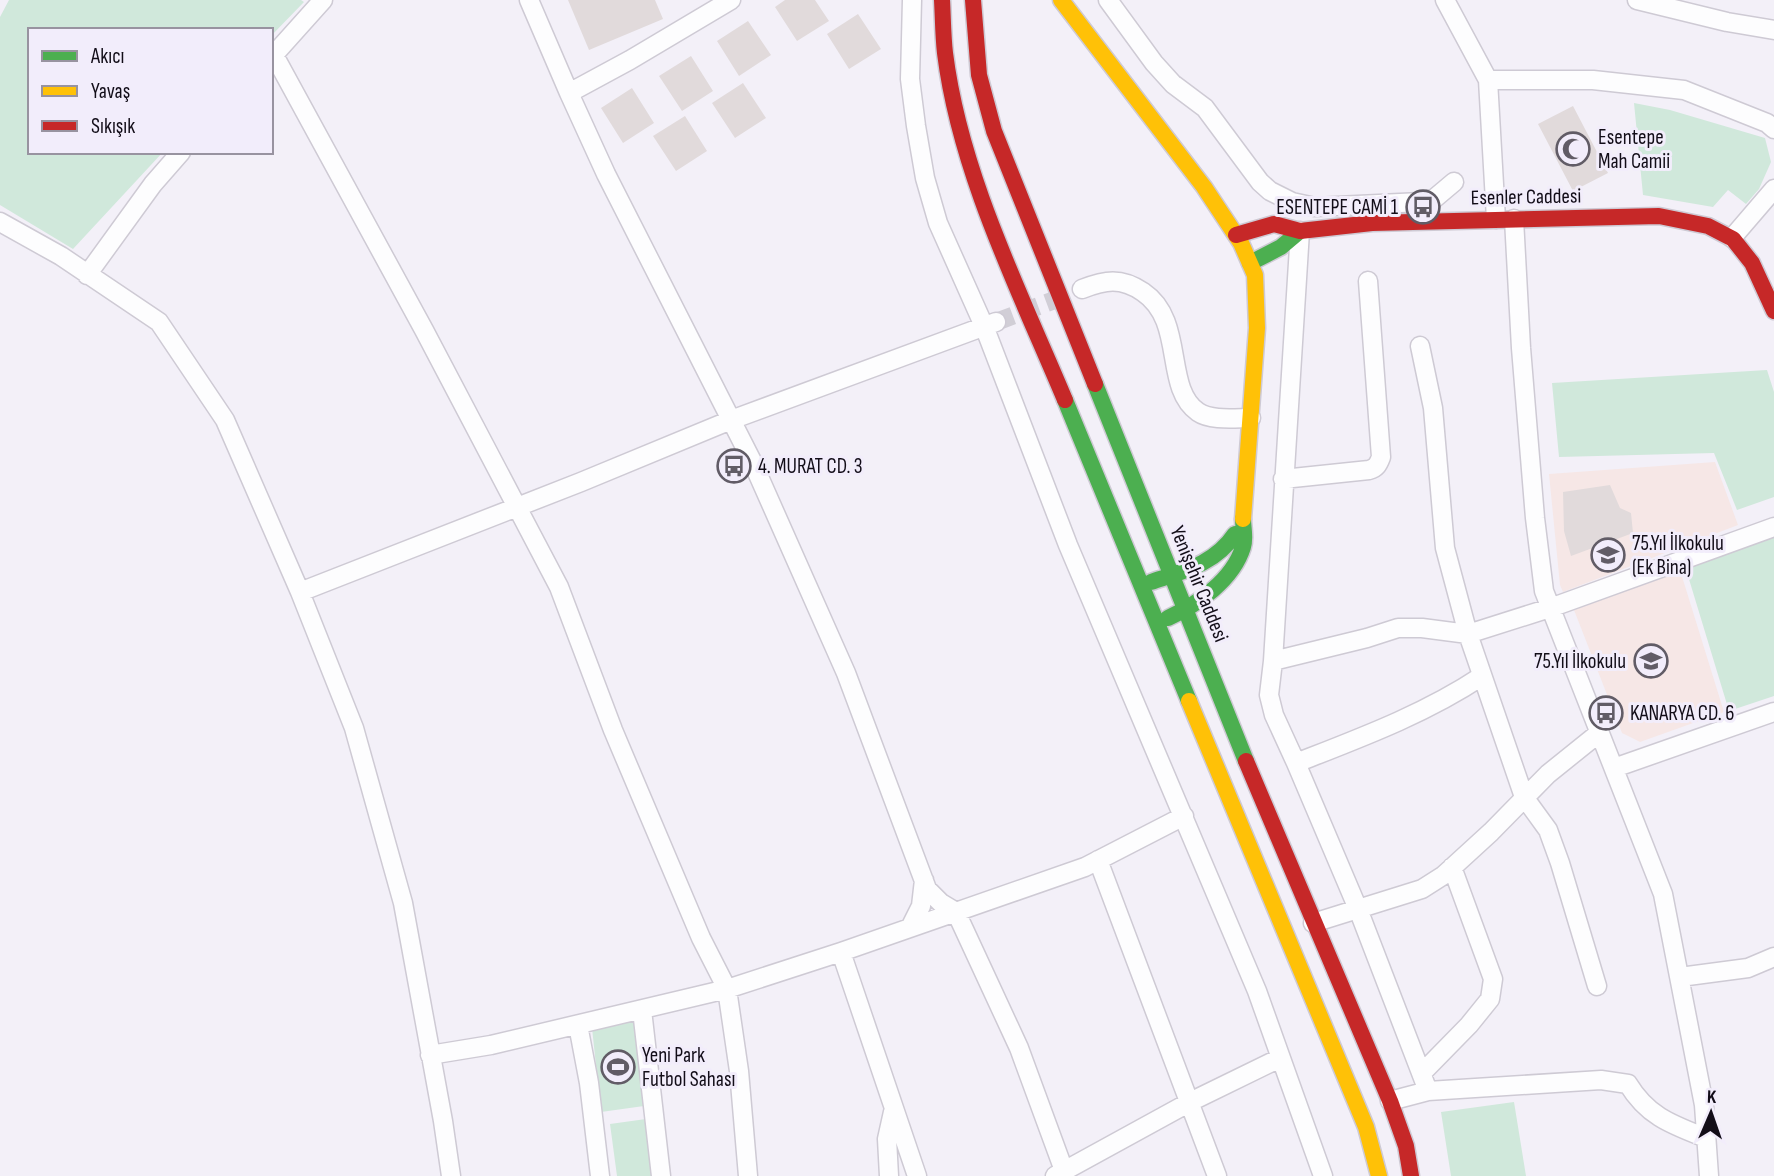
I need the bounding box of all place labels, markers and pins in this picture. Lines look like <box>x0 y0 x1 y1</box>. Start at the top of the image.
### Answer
place label: Esentepe Mah Camii <box>1598 125 1670 174</box>
mosque icon: Esentepe Mah Camii <box>1554 130 1592 168</box>
bus stop icon: ESENTEPE CAMİ 1 <box>1404 188 1442 226</box>
place label: ESENTEPE CAMİ 1 <box>1276 195 1399 220</box>
bus stop icon: 4. MURAT CD. 3 <box>715 447 753 485</box>
place label: 4. MURAT CD. 3 <box>758 454 863 479</box>
place label: 75.Yıl İlkokulu (Ek Bina) <box>1632 531 1724 580</box>
school or university icon: 75.Yıl İlkokulu (Ek Bina) <box>1589 536 1627 574</box>
school or university icon: 75.Yıl İlkokulu <box>1632 642 1670 680</box>
place label: 75.Yıl İlkokulu <box>1534 649 1626 674</box>
bus stop icon: KANARYA CD. 6 <box>1587 694 1625 732</box>
place label: KANARYA CD. 6 <box>1630 701 1734 726</box>
place label: Yeni Park Futbol Sahası <box>642 1043 735 1092</box>
sports icon: Yeni Park Futbol Sahası <box>599 1048 637 1086</box>

